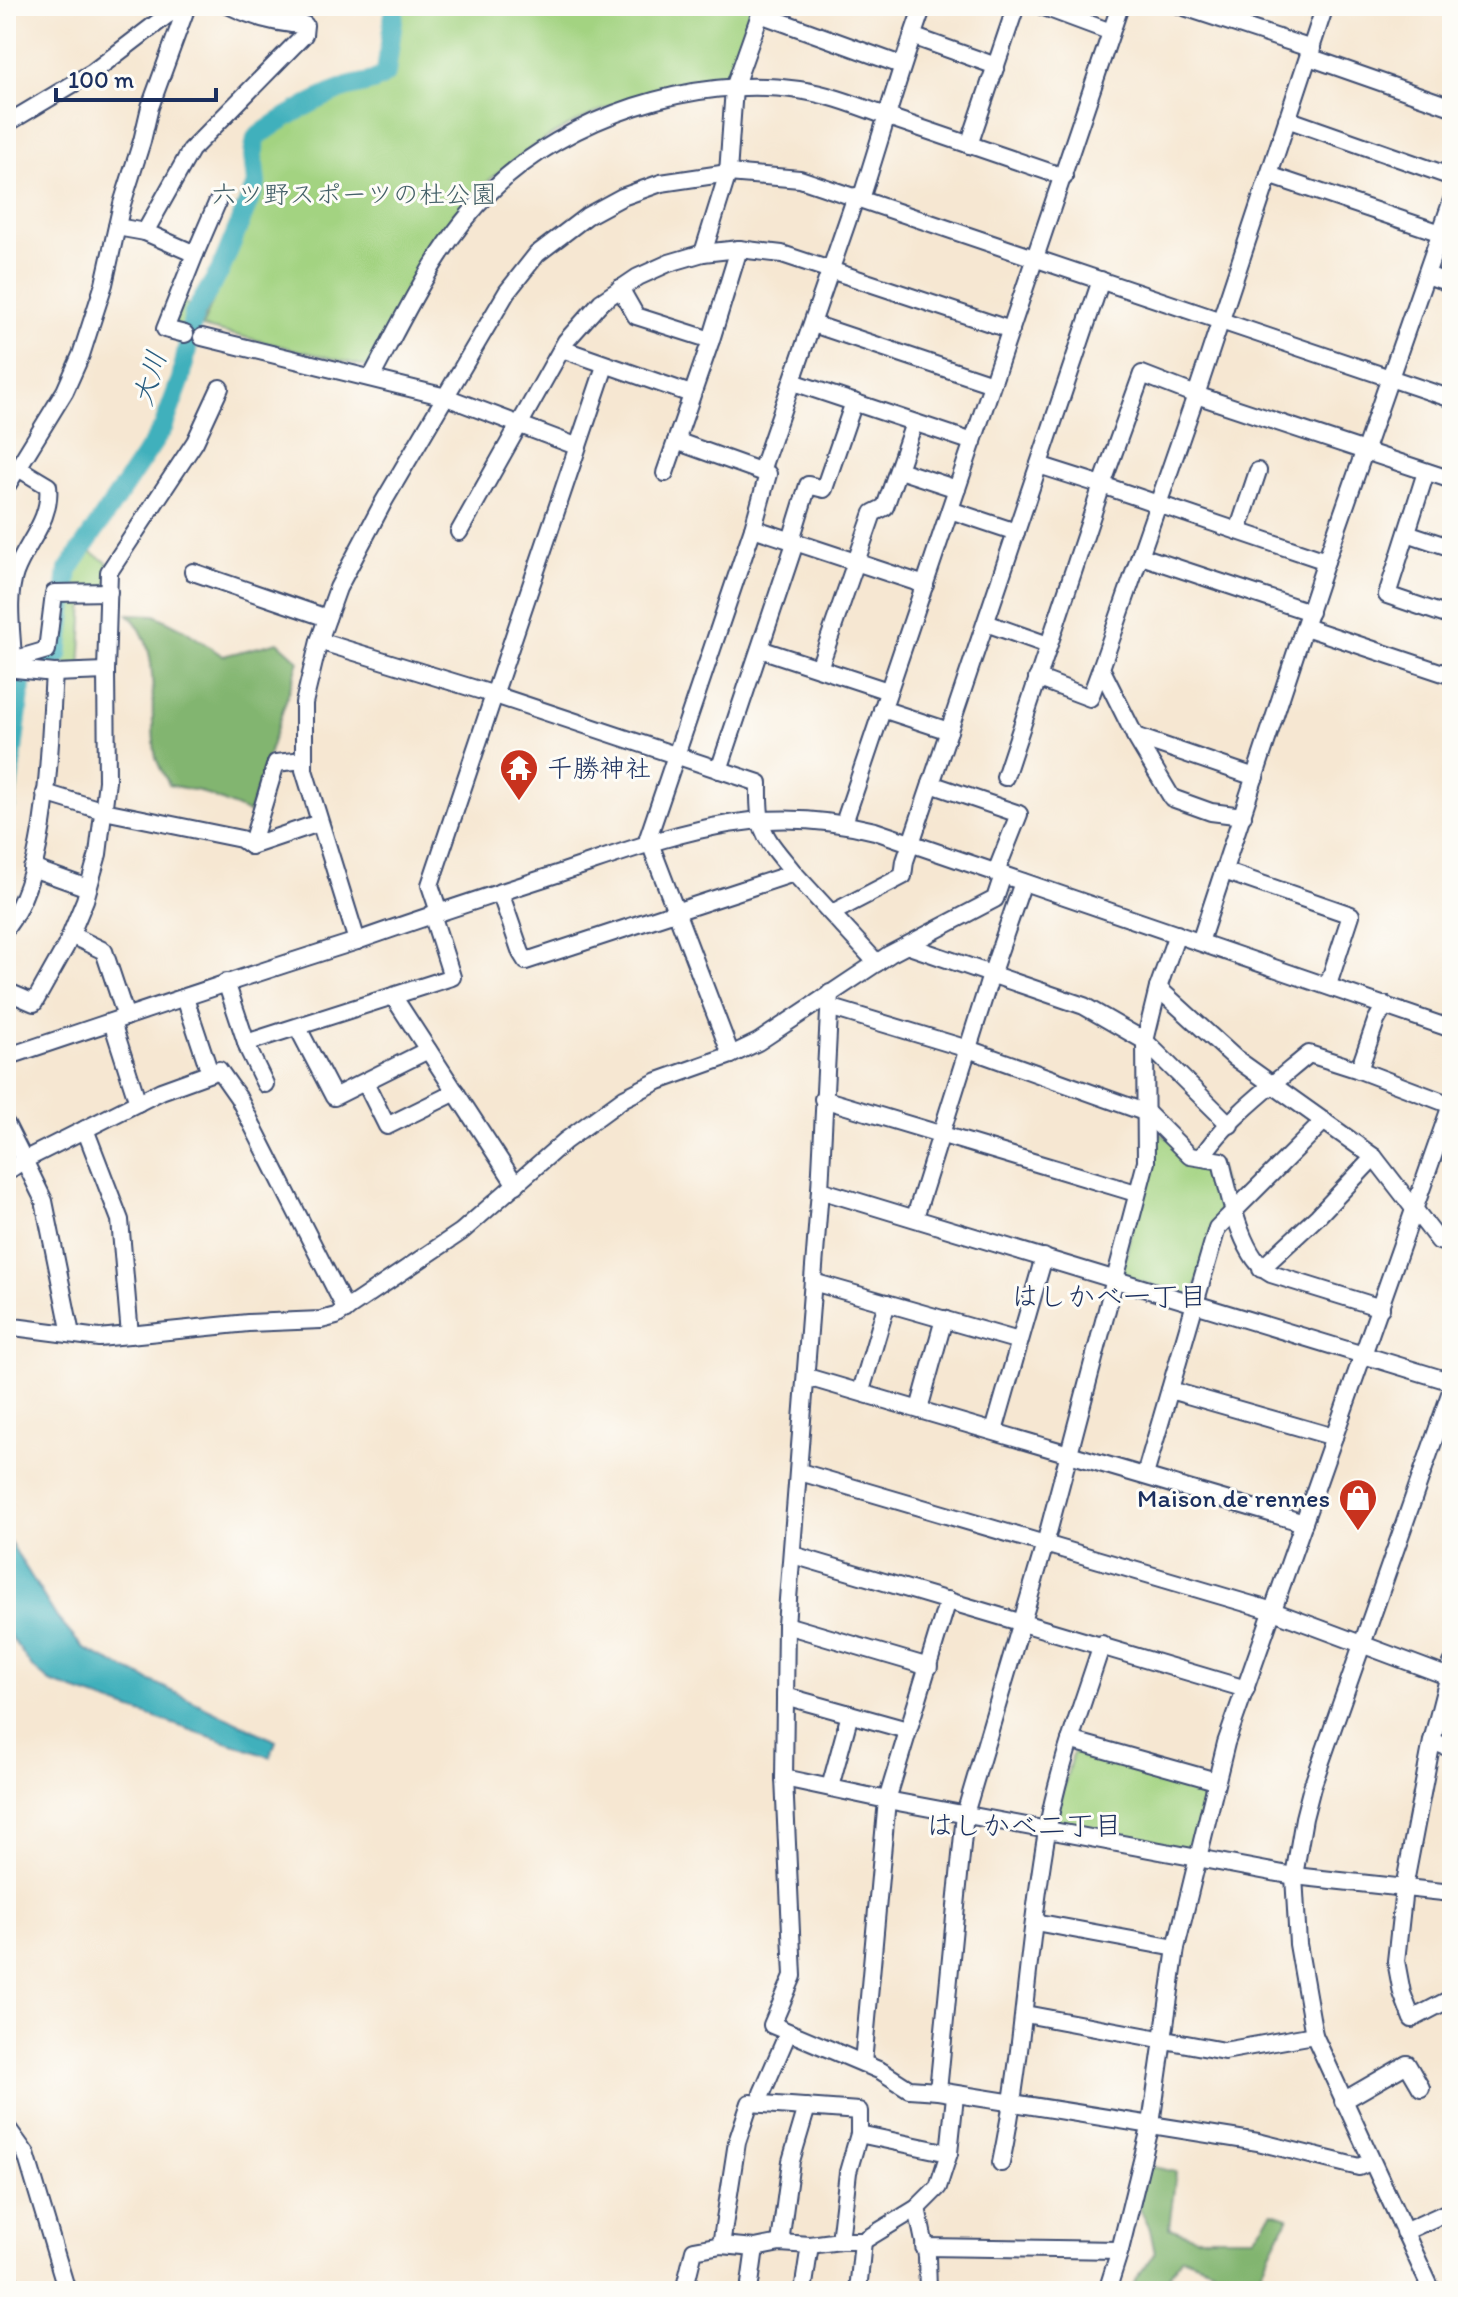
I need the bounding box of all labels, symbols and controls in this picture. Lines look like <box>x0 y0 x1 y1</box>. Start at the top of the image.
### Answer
scale bar <box>56 52 216 102</box>
text: 100 m <box>68 65 134 94</box>
park label: 六ツ野スポーツの杜公園 <box>211 178 497 210</box>
water label: 大川 <box>125 346 173 410</box>
temple icon: 千勝神社 <box>498 747 540 802</box>
place label: 千勝神社 <box>547 752 651 784</box>
district label: はしかべ一丁目 <box>1011 1279 1207 1313</box>
shop icon: Maison de rennes <box>1337 1477 1379 1532</box>
place label: Maison de rennes <box>1137 1482 1330 1514</box>
district label: はしかべ二丁目 <box>926 1808 1122 1842</box>

